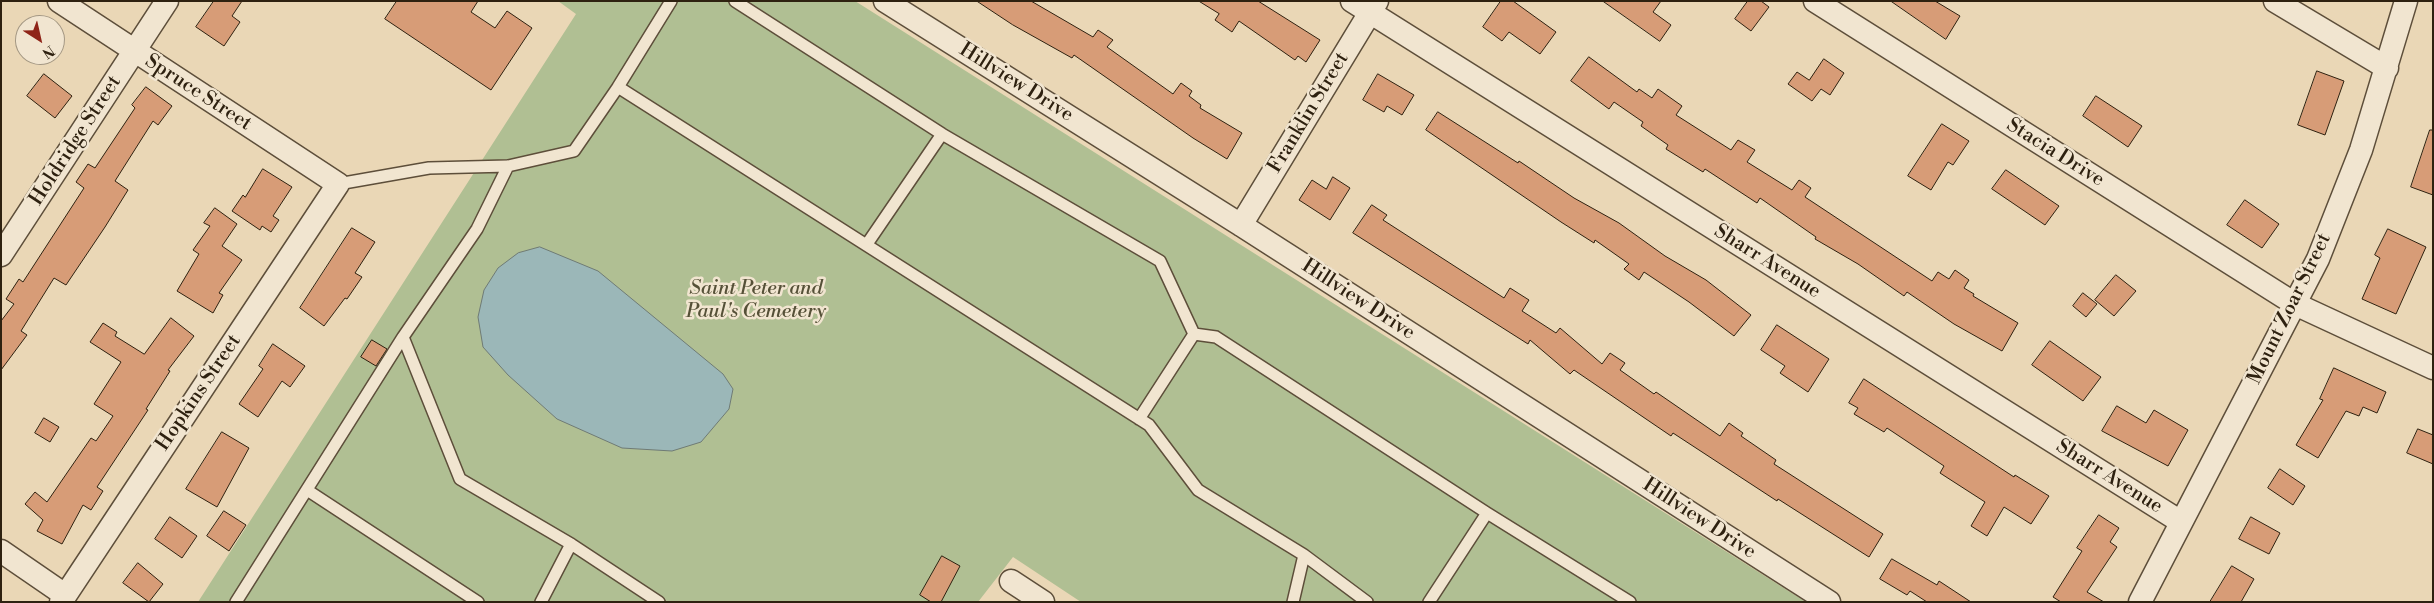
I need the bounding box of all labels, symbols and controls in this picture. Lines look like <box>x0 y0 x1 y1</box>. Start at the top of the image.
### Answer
north arrow <box>15 15 65 65</box>
street label: Hillview Drive <box>955 38 1077 128</box>
text: N <box>38 41 58 62</box>
street label: Franklin Street <box>1263 48 1355 178</box>
street label: Spruce Street <box>140 50 256 136</box>
street label: Holdridge Street <box>25 71 127 211</box>
street label: Stacia Drive <box>2002 113 2108 193</box>
street label: Sharr Avenue <box>1709 220 1825 304</box>
street label: Mount Zoar Street <box>2243 230 2337 388</box>
street label: Hillview Drive <box>1297 255 1419 345</box>
park label: Saint Peter and Paul's Cemetery <box>686 277 826 324</box>
street label: Hopkins Street <box>151 330 247 456</box>
street label: Sharr Avenue <box>2051 435 2167 519</box>
street label: Hillview Drive <box>1638 474 1760 564</box>

